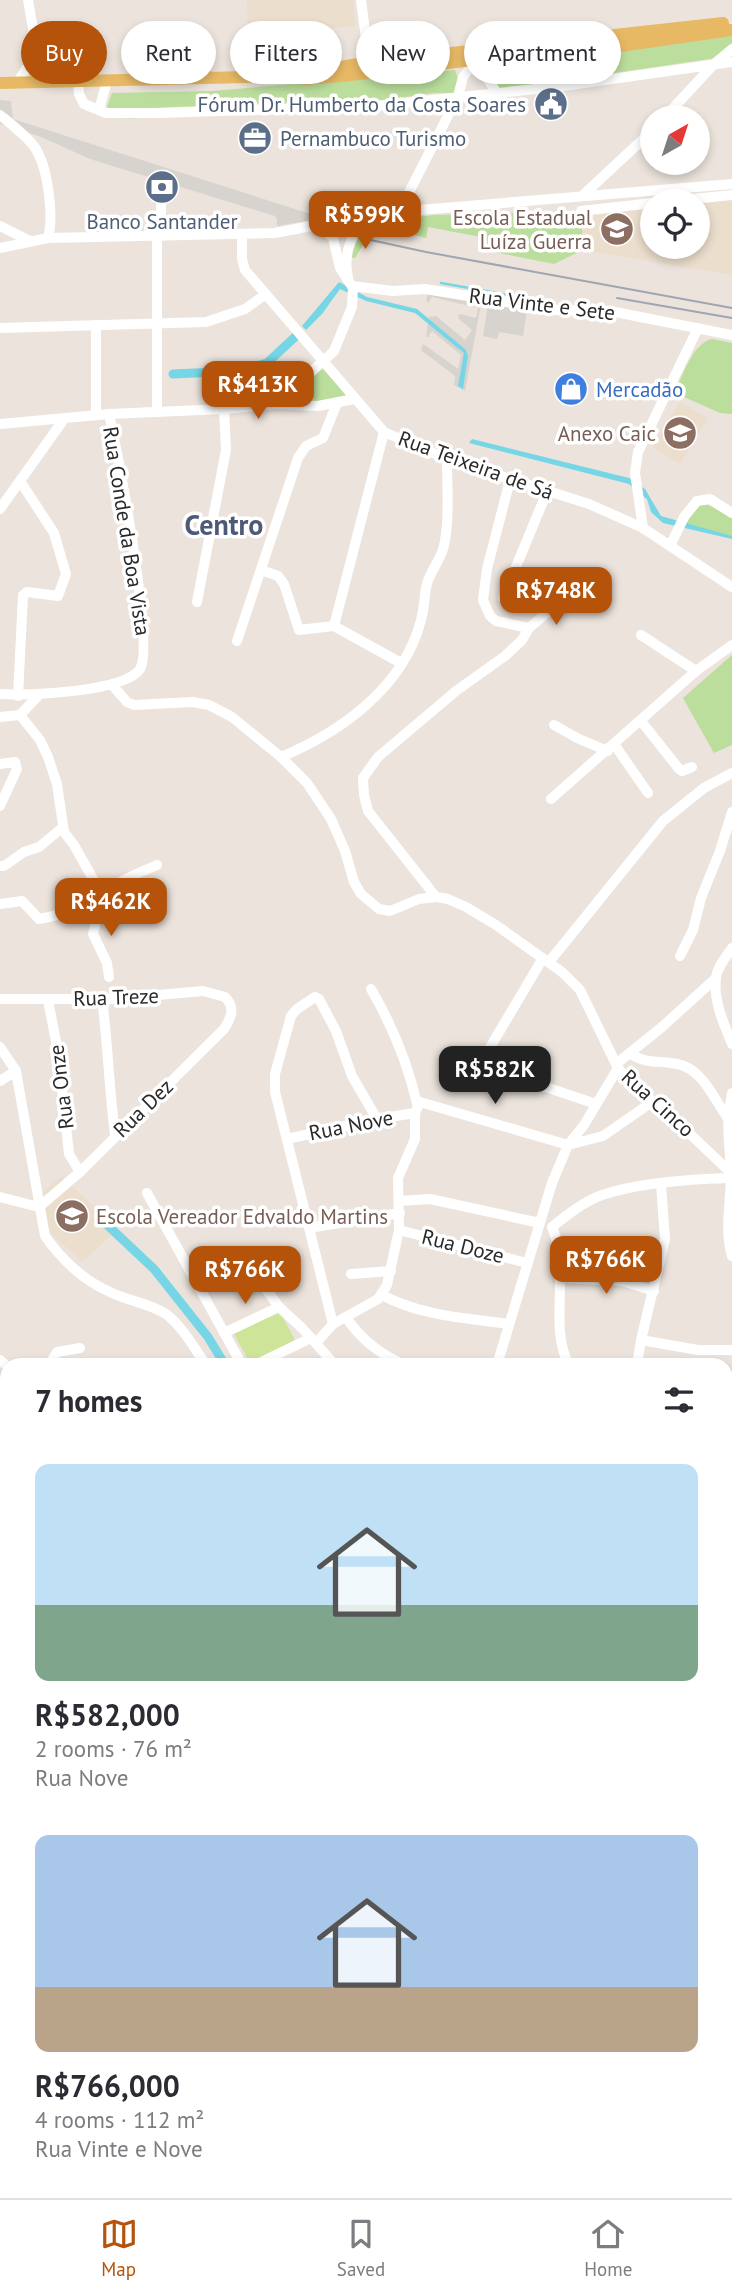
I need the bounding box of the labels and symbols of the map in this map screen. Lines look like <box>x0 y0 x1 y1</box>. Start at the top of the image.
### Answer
public building icon: Fórum Dr. Humberto da Costa Soares <box>532 85 570 123</box>
place label: Fórum Dr. Humberto da Costa Soares <box>197 91 526 118</box>
north arrow <box>640 105 710 175</box>
office icon: Pernambuco Turismo <box>236 119 274 157</box>
place label: Pernambuco Turismo <box>280 125 466 152</box>
bank icon: Banco Santander <box>143 168 181 206</box>
pin: R$599K <box>308 191 422 251</box>
place label: Escola Estadual Luíza Guerra <box>453 204 592 255</box>
place label: Banco Santander <box>86 208 238 235</box>
school or university icon: Escola Estadual Luíza Guerra <box>598 210 636 248</box>
street label: Rua Vinte e Sete <box>467 282 617 326</box>
pin: R$413K <box>201 362 315 421</box>
shop icon: Mercadão <box>552 370 590 408</box>
place label: Mercadão <box>596 376 683 403</box>
school or university icon: Anexo Caic <box>661 414 699 452</box>
place label: Anexo Caic <box>558 420 656 447</box>
street label: Rua Teixeira de Sá <box>395 424 557 506</box>
street label: Rua Conde da Boa Vista <box>97 425 157 637</box>
district label: Centro <box>185 506 263 543</box>
pin: R$748K <box>499 568 613 627</box>
pin: R$462K <box>54 878 168 938</box>
street label: Rua Treze <box>73 982 159 1012</box>
street label: Rua Onze <box>42 1043 80 1131</box>
pin: R$582K <box>438 1046 552 1106</box>
street label: Rua Cinco <box>616 1063 700 1143</box>
street label: Rua Dez <box>107 1073 179 1143</box>
street label: Rua Nove <box>307 1104 395 1146</box>
school or university icon: Escola Vereador Edvaldo Martins <box>53 1197 91 1235</box>
place label: Escola Vereador Edvaldo Martins <box>96 1203 388 1230</box>
street label: Rua Doze <box>419 1223 507 1269</box>
pin: R$766K <box>549 1236 663 1296</box>
pin: R$766K <box>188 1246 302 1306</box>

